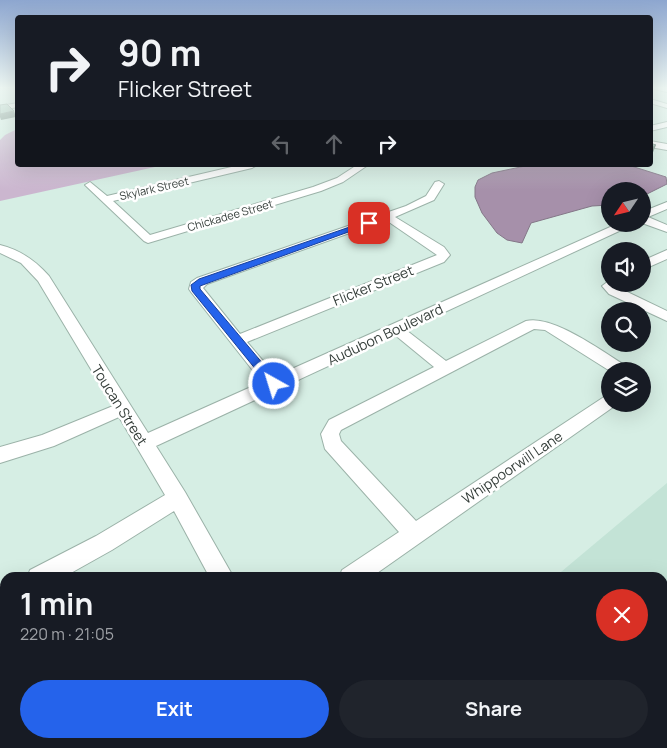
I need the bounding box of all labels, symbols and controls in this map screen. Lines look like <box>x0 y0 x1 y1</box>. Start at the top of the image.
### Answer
text: 90 m <box>118 29 201 77</box>
icon: right <box>35 35 100 100</box>
text: Flicker Street <box>118 74 252 104</box>
icon: left <box>267 130 295 158</box>
icon: ahead <box>320 130 348 158</box>
icon: right <box>373 130 401 158</box>
street label: Skylark Street <box>118 173 190 203</box>
north arrow <box>601 182 651 232</box>
map controls <box>601 182 651 412</box>
street label: Chickadee Street <box>185 196 275 234</box>
pin <box>348 202 390 244</box>
icon: arrive <box>355 209 383 237</box>
button: sound <box>601 242 651 292</box>
street label: Flicker Street <box>330 260 416 310</box>
street label: Audubon Boulevard <box>324 299 446 369</box>
button: search <box>601 302 651 352</box>
position arrow <box>247 357 299 409</box>
street label: Toucan Street <box>88 361 153 449</box>
button: layers <box>601 362 651 412</box>
street label: Whippoorwill Lane <box>458 426 566 508</box>
text: 1 min <box>20 583 93 624</box>
button: close <box>596 589 648 641</box>
text: 220 m · 21:05 <box>20 623 114 645</box>
button: Exit <box>20 680 329 738</box>
button: Share <box>339 680 648 738</box>

